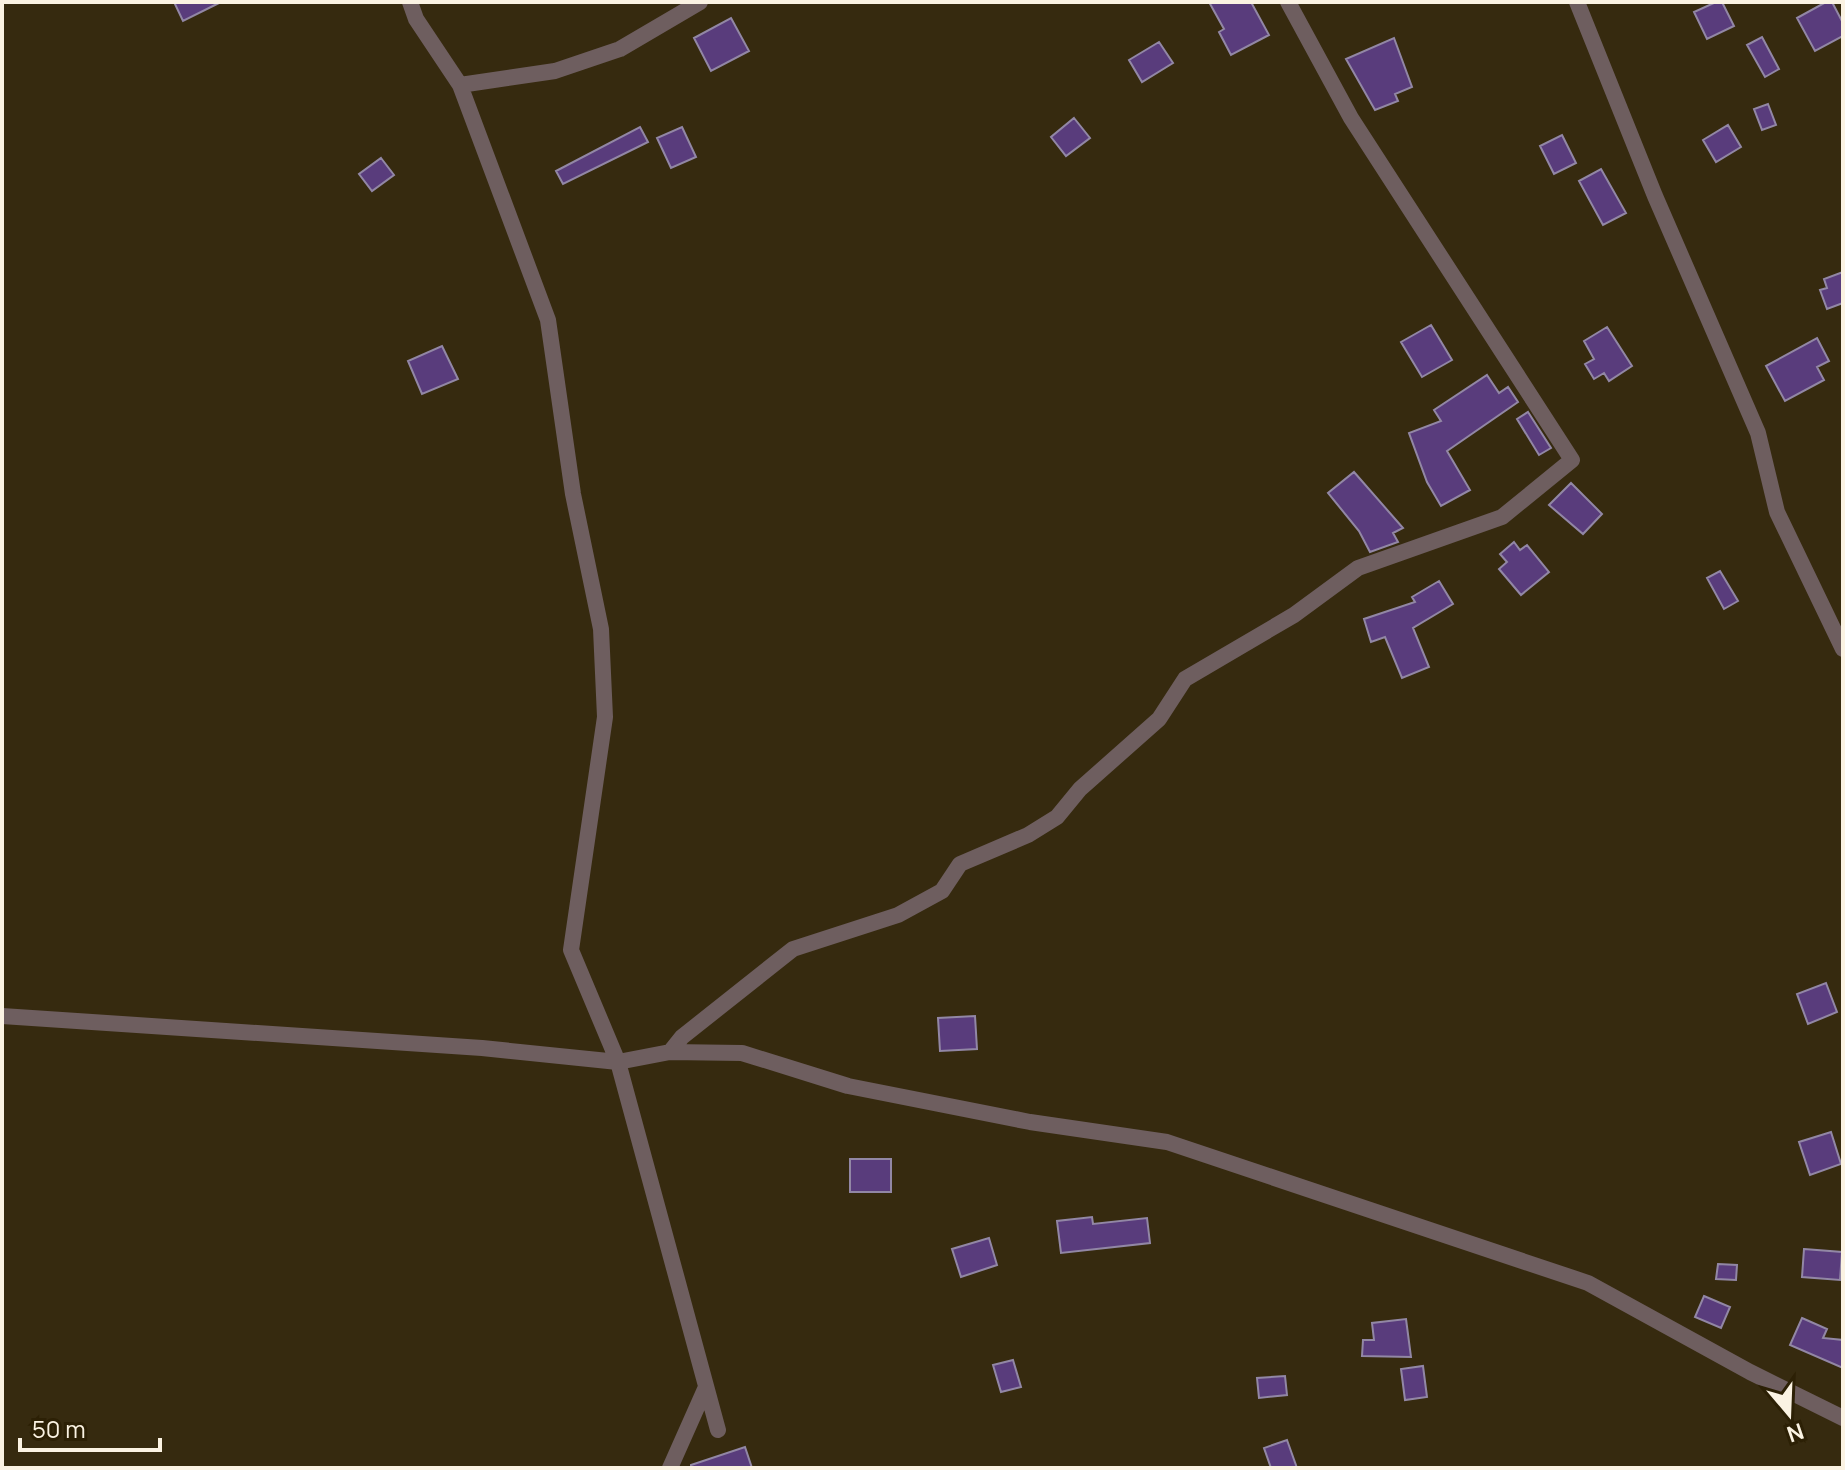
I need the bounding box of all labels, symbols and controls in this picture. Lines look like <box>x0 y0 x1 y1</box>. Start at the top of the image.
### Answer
north arrow <box>1749 1374 1829 1454</box>
scale bar <box>20 1402 160 1452</box>
text: 50 m <box>32 1412 86 1445</box>
text: N <box>1783 1416 1808 1450</box>

